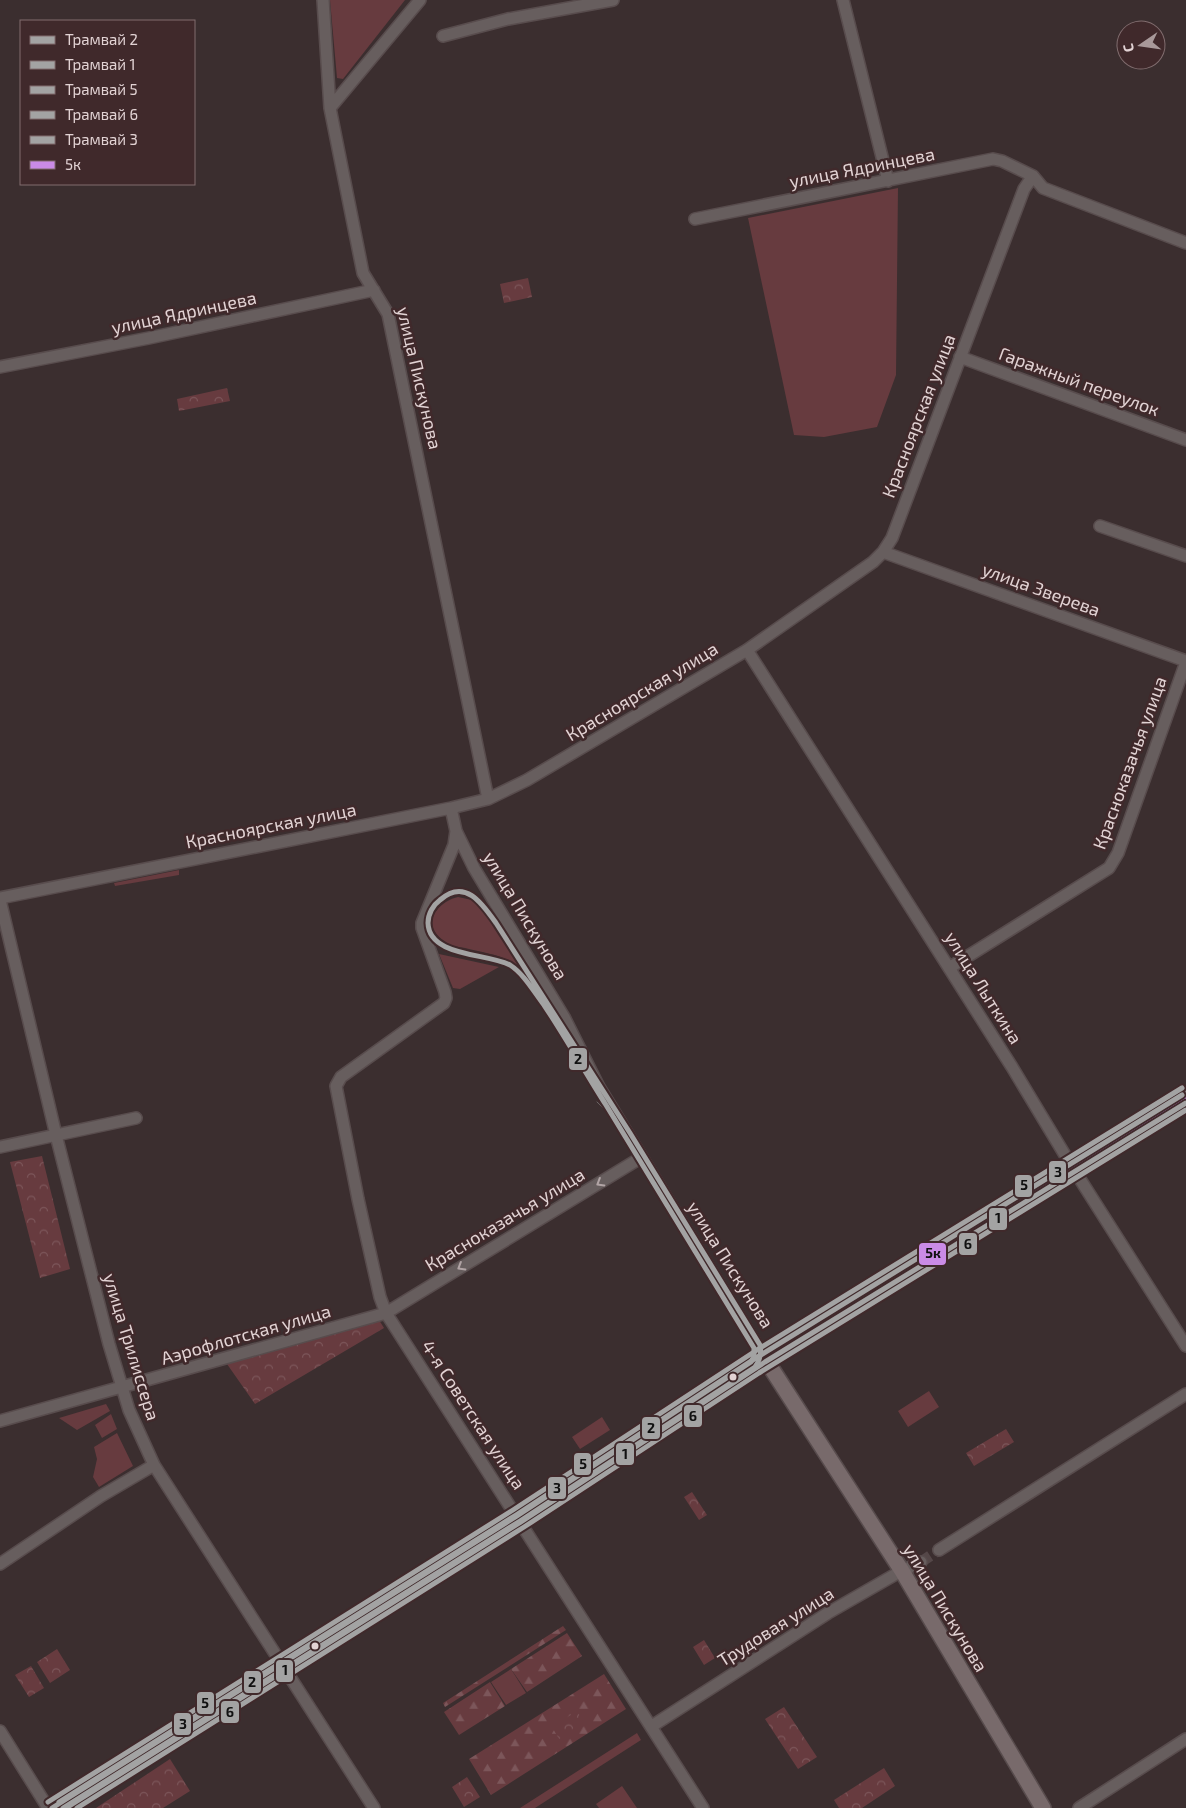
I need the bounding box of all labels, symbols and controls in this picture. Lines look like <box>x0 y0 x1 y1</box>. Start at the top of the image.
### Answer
legend <box>20 20 195 185</box>
north arrow <box>1116 20 1166 70</box>
text: Трамвай 2 <box>65 30 138 48</box>
text: С <box>1119 42 1137 54</box>
text: Трамвай 1 <box>65 55 135 73</box>
text: Трамвай 5 <box>65 80 137 98</box>
text: Трамвай 6 <box>65 105 138 123</box>
text: Трамвай 3 <box>65 130 138 148</box>
street label: улица Ядринцева <box>787 142 936 192</box>
text: 5к <box>65 155 81 173</box>
street label: улица Ядринцева <box>109 286 258 338</box>
street label: улица Пискунова <box>393 304 447 451</box>
street label: Красноярская улица <box>877 331 959 501</box>
street label: Гаражный переулок <box>996 342 1163 420</box>
street label: улица Зверева <box>979 558 1103 621</box>
street label: Красноярская улица <box>561 637 722 745</box>
street label: Красноказачья улица <box>1088 673 1171 852</box>
street label: Красноярская улица <box>184 798 358 852</box>
street label: улица Пискунова <box>479 847 573 984</box>
street label: улица Лыткина <box>940 927 1027 1048</box>
line badge: 2 <box>568 1047 588 1071</box>
text: 2 <box>574 1050 582 1067</box>
line badge: 3 <box>1048 1160 1067 1184</box>
street label: Красноказачья улица <box>421 1163 588 1275</box>
text: 3 <box>1054 1163 1062 1180</box>
line badge: 5 <box>1014 1174 1033 1198</box>
one-way arrow <box>597 1176 606 1186</box>
text: 5 <box>1020 1176 1028 1193</box>
street label: улица Пискунова <box>683 1197 779 1332</box>
line badge: 1 <box>988 1207 1008 1231</box>
text: 1 <box>995 1209 1001 1226</box>
line badge: 6 <box>958 1232 978 1256</box>
text: 6 <box>964 1235 972 1252</box>
line badge: 5к <box>918 1242 947 1266</box>
text: 5к <box>925 1244 941 1261</box>
one-way arrow <box>458 1261 467 1271</box>
street label: улица Трилиссера <box>99 1271 165 1423</box>
street label: Аэрофлотская улица <box>158 1299 333 1369</box>
street label: 4-я Советская улица <box>417 1336 530 1493</box>
unlabelled marker <box>728 1372 738 1382</box>
line badge: 6 <box>683 1404 703 1428</box>
text: 6 <box>689 1407 697 1424</box>
line badge: 2 <box>641 1416 661 1440</box>
text: 2 <box>647 1419 655 1436</box>
line badge: 1 <box>615 1442 635 1466</box>
text: 1 <box>622 1445 628 1462</box>
line badge: 5 <box>573 1452 592 1476</box>
text: 5 <box>579 1455 587 1472</box>
line badge: 3 <box>547 1476 567 1500</box>
text: 3 <box>553 1479 561 1496</box>
street label: улица Пискунова <box>899 1539 993 1676</box>
street label: Трудовая улица <box>713 1582 838 1671</box>
unlabelled marker <box>310 1641 320 1651</box>
line badge: 1 <box>275 1659 294 1683</box>
text: 1 <box>282 1661 288 1678</box>
line badge: 2 <box>243 1670 262 1694</box>
text: 2 <box>248 1673 256 1690</box>
line badge: 5 <box>196 1691 215 1715</box>
text: 5 <box>201 1694 209 1711</box>
line badge: 6 <box>220 1700 240 1724</box>
text: 6 <box>226 1703 234 1720</box>
line badge: 3 <box>173 1712 192 1736</box>
text: 3 <box>179 1715 187 1732</box>

